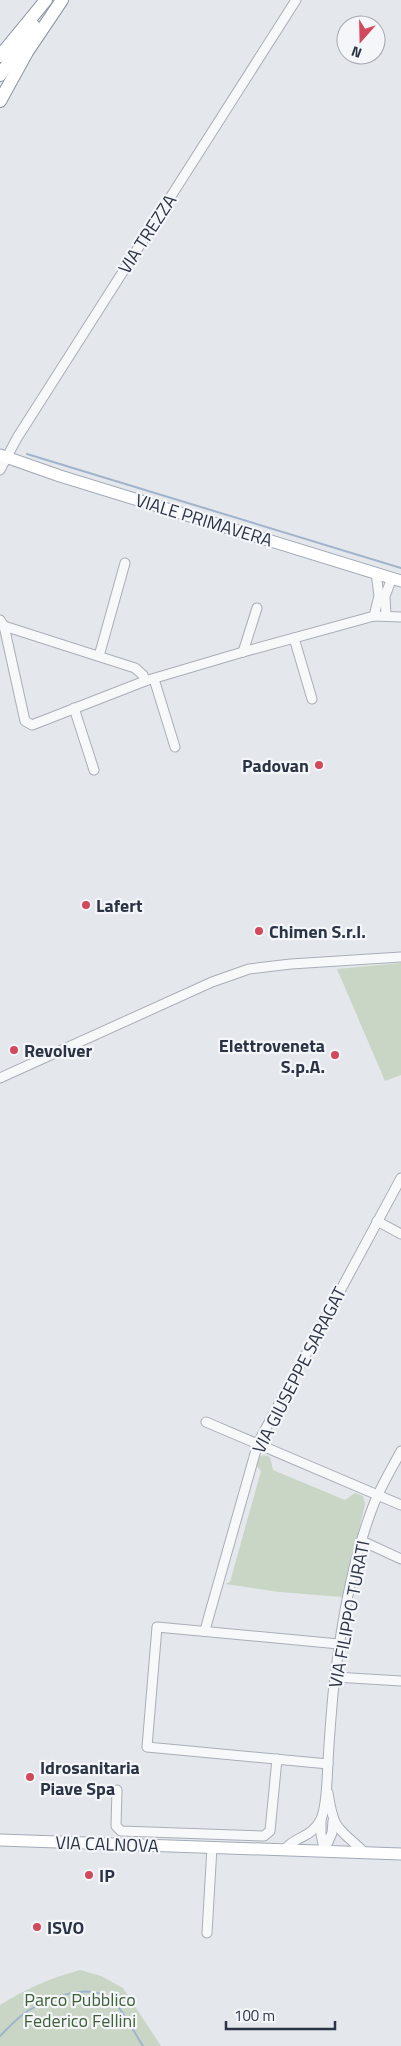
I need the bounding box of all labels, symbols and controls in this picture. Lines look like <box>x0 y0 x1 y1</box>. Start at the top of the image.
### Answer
north arrow <box>336 15 386 65</box>
text: N <box>348 41 365 64</box>
street label: VIA TREZZA <box>111 189 183 279</box>
street label: VIALE PRIMAVERA <box>132 486 276 554</box>
place label: Padovan <box>242 752 309 779</box>
marker: Padovan <box>313 759 325 771</box>
place label: Lafert <box>96 892 143 919</box>
marker: Lafert <box>80 899 92 911</box>
place label: Chimen S.r.l. <box>269 918 366 945</box>
marker: Chimen S.r.l. <box>253 925 265 937</box>
place label: Elettroveneta S.p.A. <box>219 1032 325 1080</box>
place label: Revolver <box>24 1037 92 1064</box>
marker: Revolver <box>8 1044 20 1056</box>
marker: Elettroveneta S.p.A. <box>329 1049 341 1061</box>
street label: VIA GIUSEPPE SARAGAT <box>245 1281 353 1458</box>
street label: VIA FILIPPO TURATI <box>321 1538 377 1690</box>
place label: Idrosanitaria Piave Spa <box>40 1754 140 1802</box>
marker: Idrosanitaria Piave Spa <box>24 1771 36 1783</box>
street label: VIA CALNOVA <box>55 1829 159 1859</box>
place label: IP <box>99 1862 115 1889</box>
marker: IP <box>83 1869 95 1881</box>
place label: ISVO <box>47 1914 84 1941</box>
marker: ISVO <box>31 1921 43 1933</box>
park label: Parco Pubblico Federico Fellini <box>24 1986 136 2034</box>
scale bar <box>226 1998 335 2030</box>
text: 100 m <box>234 2004 275 2027</box>

